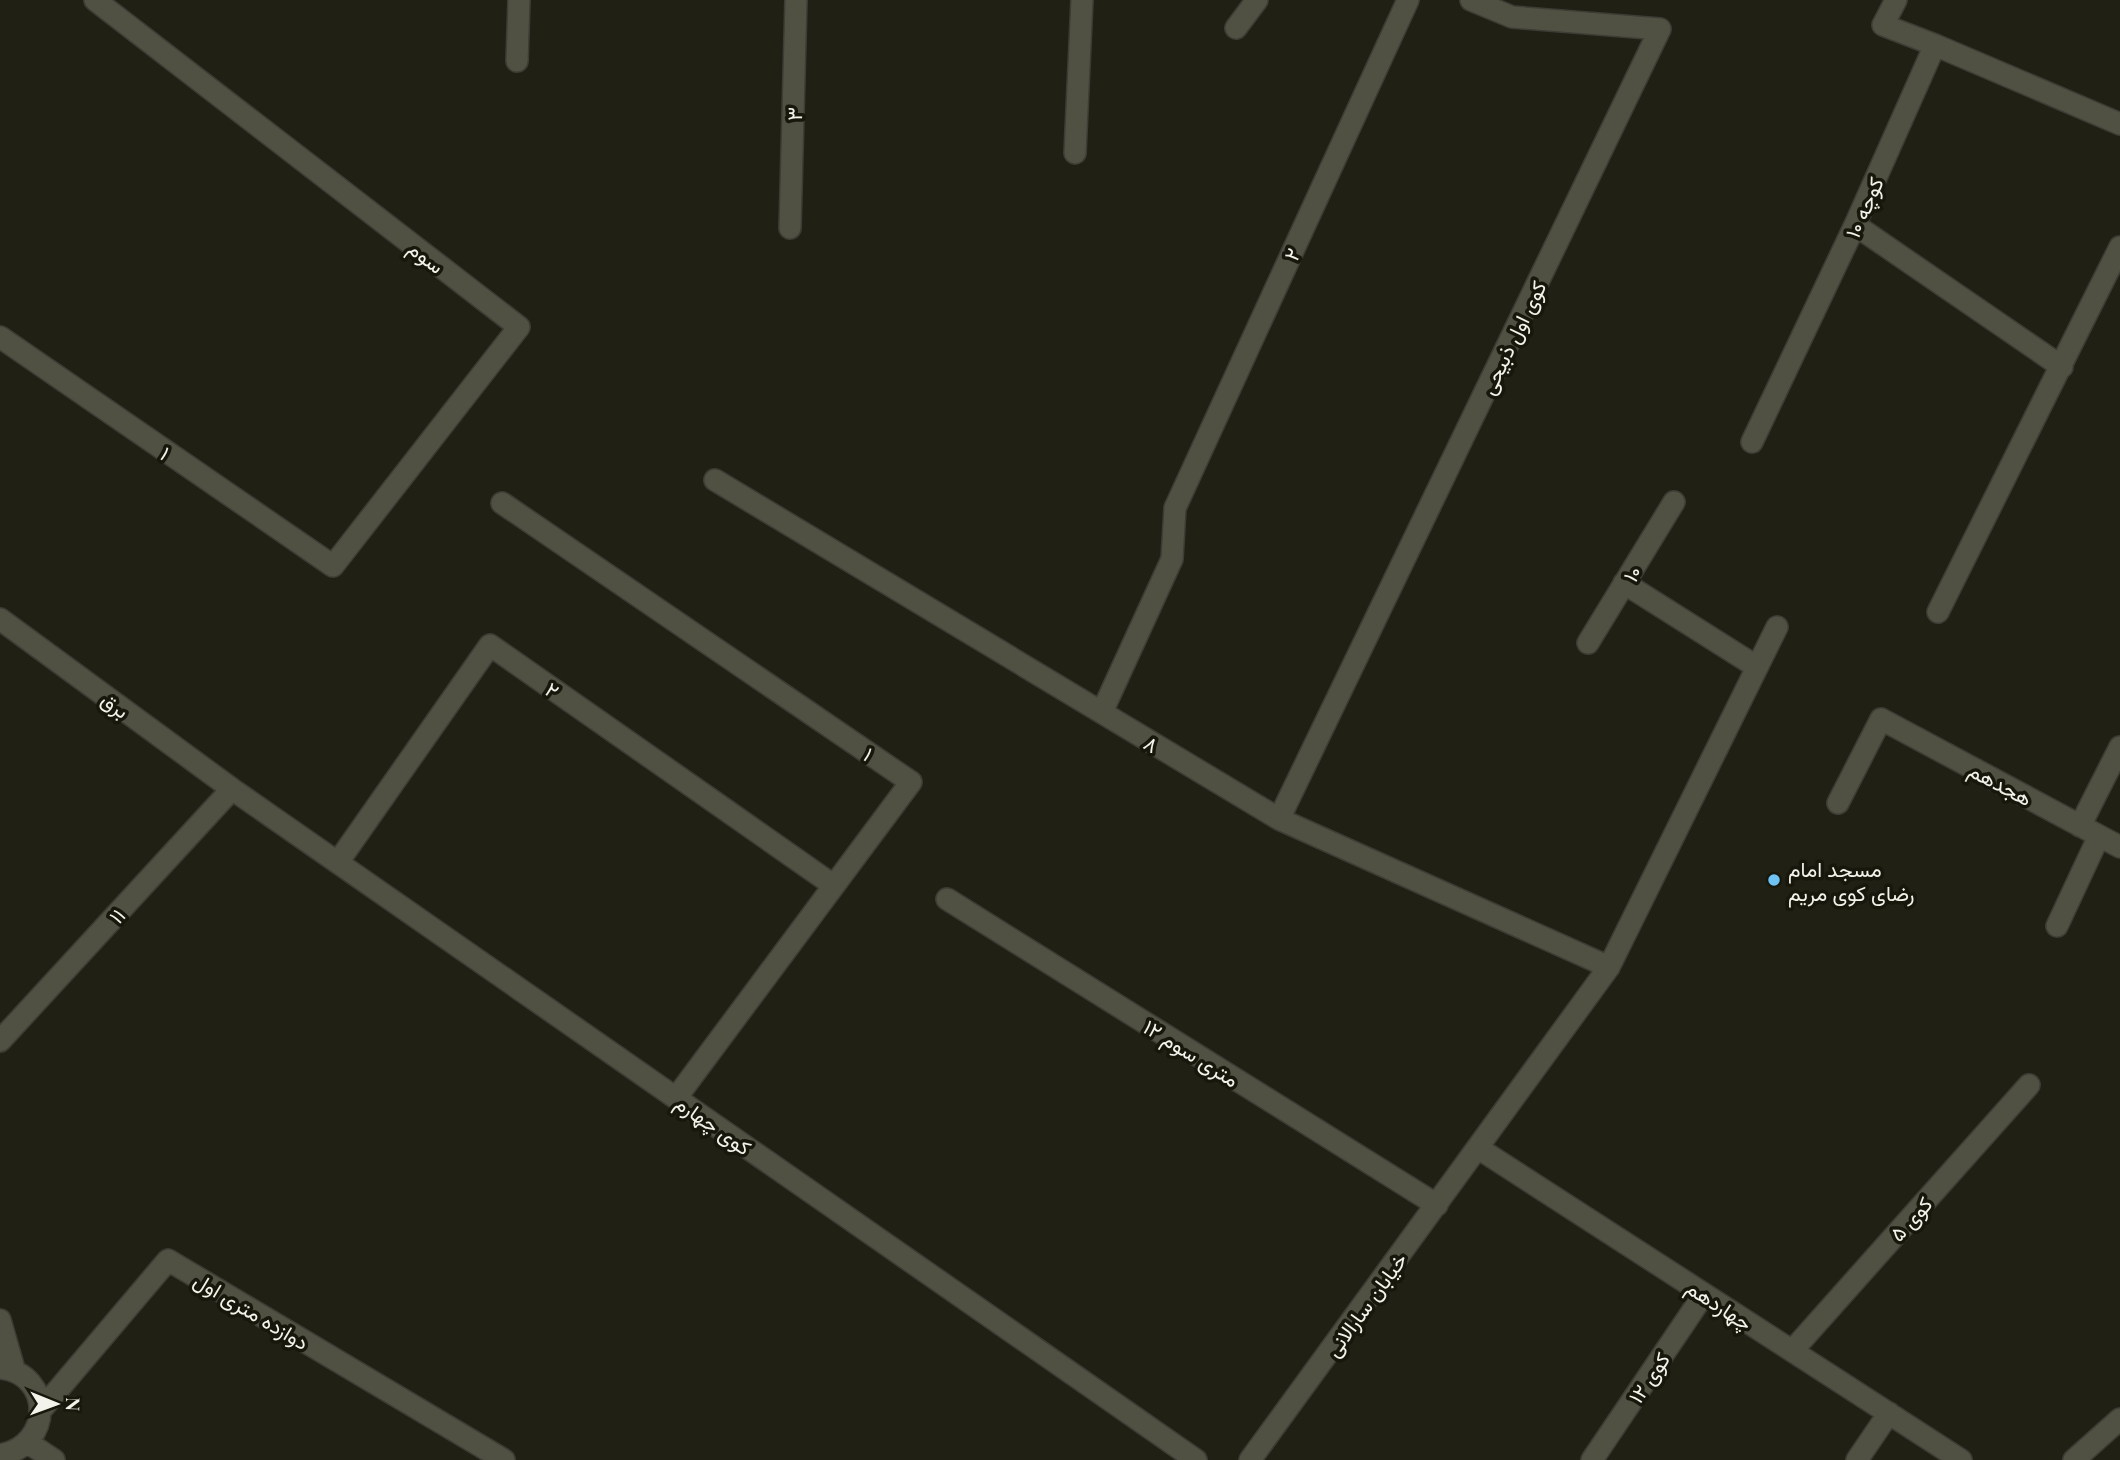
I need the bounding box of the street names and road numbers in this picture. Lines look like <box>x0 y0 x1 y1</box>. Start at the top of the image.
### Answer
street label: ۳ <box>779 107 807 121</box>
street label: کوچه ۱۰ <box>1837 172 1891 243</box>
street label: سوم <box>402 233 451 280</box>
street label: ۲ <box>1276 243 1306 265</box>
street label: کوی اول ذبیحی <box>1472 275 1553 399</box>
street label: ۱ <box>155 439 177 465</box>
street label: ۱۰ <box>1615 559 1647 587</box>
street label: ۲ <box>540 674 566 704</box>
street label: برق <box>96 684 136 724</box>
street label: ۸ <box>1139 728 1165 758</box>
street label: ۱ <box>859 740 879 766</box>
street label: هجدهم <box>1963 755 2038 813</box>
street label: ۱۱ <box>102 901 130 929</box>
street label: ۱۲ متری سوم <box>1138 1012 1245 1094</box>
street label: کوی چهارم <box>669 1088 758 1162</box>
street label: کوی ۵ <box>1882 1190 1938 1247</box>
street label: خیابان سارالانی <box>1318 1246 1413 1362</box>
street label: دوازده متری اول <box>189 1265 315 1356</box>
street label: چهاردهم <box>1680 1272 1758 1337</box>
street label: کوی ۱۲ <box>1621 1346 1676 1409</box>

